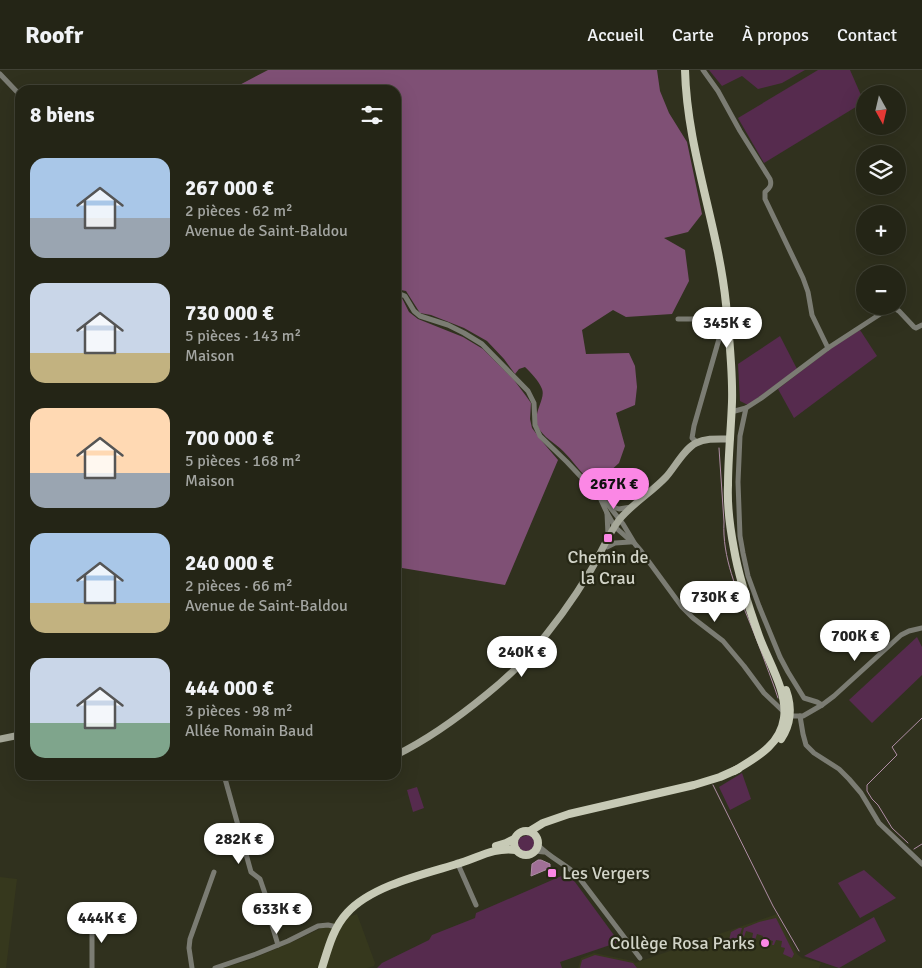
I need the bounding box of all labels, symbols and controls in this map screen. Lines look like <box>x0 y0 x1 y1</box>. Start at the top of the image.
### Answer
text: Roofr <box>25 20 83 50</box>
text: Accueil <box>587 24 644 46</box>
text: Carte <box>672 24 714 46</box>
text: À propos <box>742 24 809 46</box>
text: Contact <box>837 24 897 46</box>
north arrow <box>856 85 906 135</box>
map controls <box>856 85 906 315</box>
icon: filters <box>358 101 386 129</box>
text: 8 biens <box>30 102 95 128</box>
button: layers <box>856 145 906 195</box>
text: 267 000 € <box>185 175 274 201</box>
icon: home <box>70 178 130 238</box>
text: 2 pièces · 62 m² <box>185 201 293 221</box>
button: + <box>856 205 906 255</box>
text: Avenue de Saint-Baldou <box>185 221 348 241</box>
button: − <box>856 265 906 315</box>
text: 730 000 € <box>185 300 274 326</box>
icon: home <box>70 303 130 363</box>
pin: 345K € <box>686 306 768 349</box>
text: 345K € <box>703 313 751 333</box>
text: 5 pièces · 143 m² <box>185 326 301 346</box>
text: Maison <box>185 346 234 366</box>
text: 700 000 € <box>185 425 274 451</box>
icon: home <box>70 428 130 488</box>
text: 5 pièces · 168 m² <box>185 451 301 471</box>
pin: 267K € <box>573 468 655 510</box>
text: Maison <box>185 471 234 491</box>
text: 267K € <box>590 474 638 494</box>
marker: Chemin de la Crau <box>602 532 614 544</box>
place label: Chemin de la Crau <box>567 546 649 589</box>
text: 240 000 € <box>185 550 274 576</box>
icon: home <box>70 553 130 613</box>
text: 2 pièces · 66 m² <box>185 576 293 596</box>
pin: 730K € <box>674 580 756 623</box>
text: 730K € <box>691 587 739 607</box>
text: Avenue de Saint-Baldou <box>185 596 348 616</box>
pin: 700K € <box>814 620 896 662</box>
text: 700K € <box>831 626 879 646</box>
pin: 240K € <box>481 636 563 678</box>
text: 240K € <box>498 642 546 662</box>
text: 444 000 € <box>185 675 274 701</box>
icon: home <box>70 678 130 738</box>
text: 3 pièces · 98 m² <box>185 701 293 721</box>
text: Allée Romain Baud <box>185 721 313 741</box>
pin: 282K € <box>198 822 280 865</box>
text: 282K € <box>215 829 263 849</box>
place label: Les Vergers <box>562 862 650 884</box>
marker: Les Vergers <box>546 867 558 879</box>
pin: 633K € <box>236 892 318 935</box>
text: 633K € <box>253 899 301 919</box>
pin: 444K € <box>61 902 143 944</box>
text: 444K € <box>78 908 126 928</box>
place label: Collège Rosa Parks <box>610 932 755 954</box>
marker: Collège Rosa Parks <box>759 937 771 949</box>

